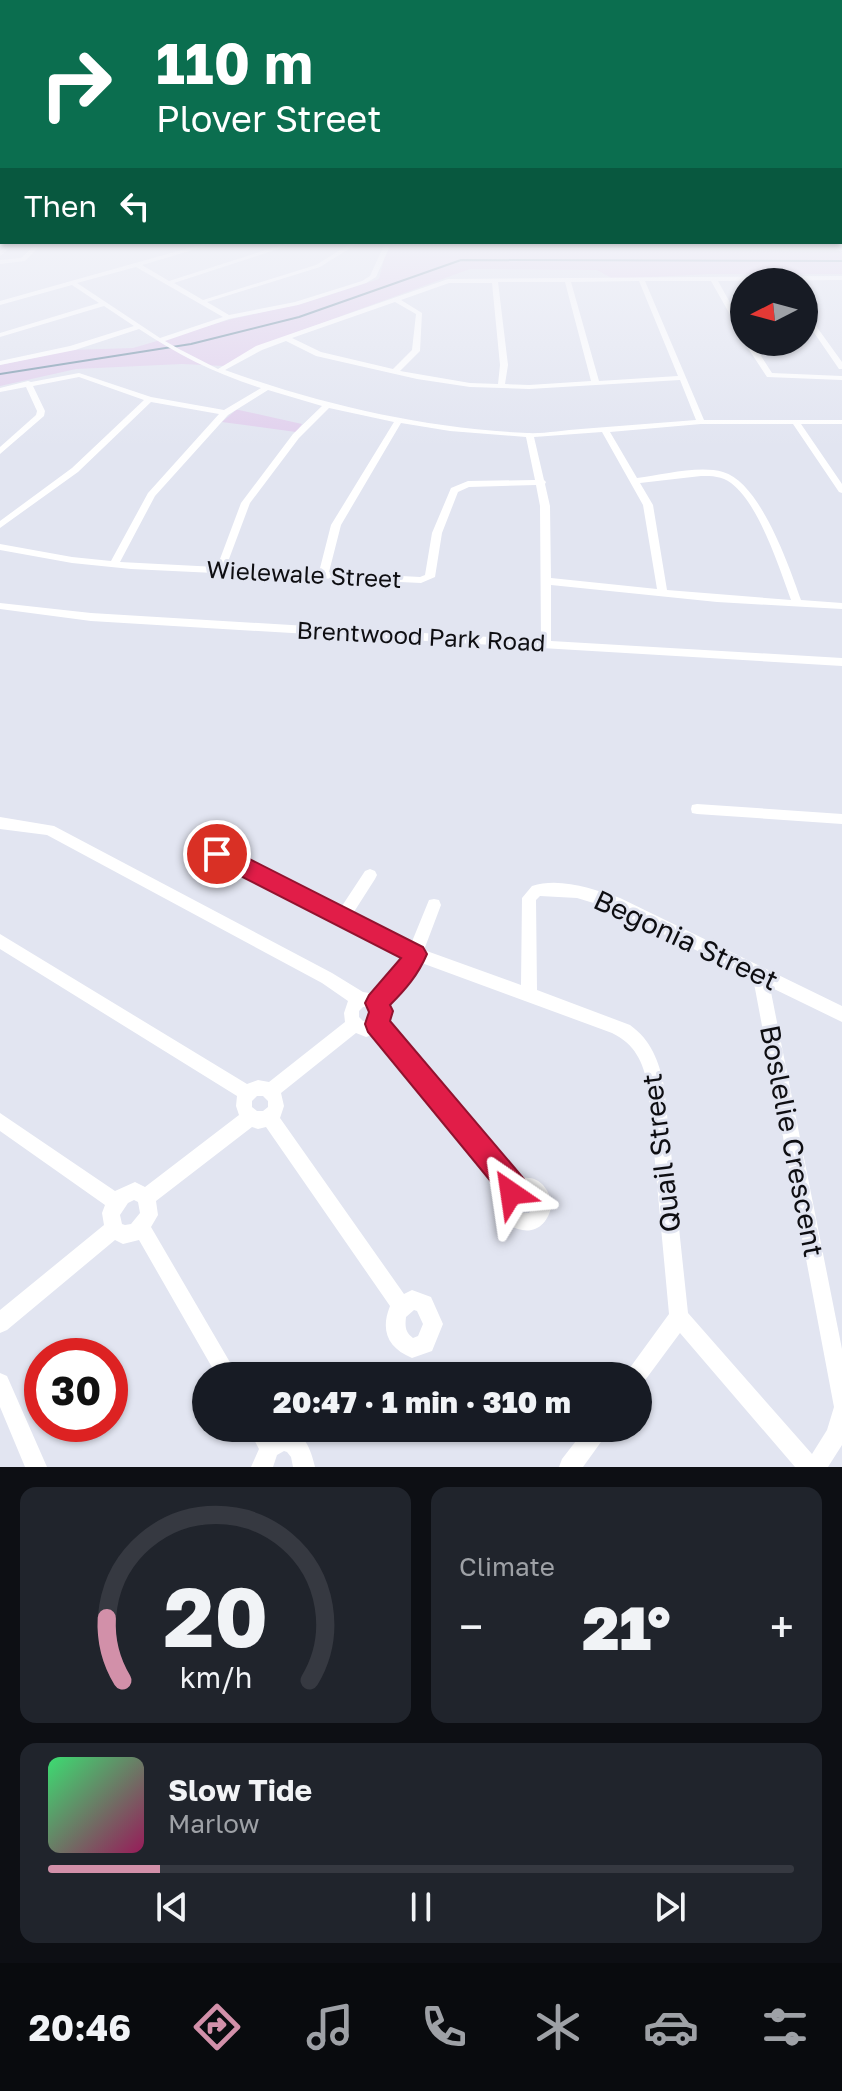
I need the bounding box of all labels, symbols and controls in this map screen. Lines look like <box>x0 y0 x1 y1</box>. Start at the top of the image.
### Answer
text: 110 m <box>156 29 313 96</box>
icon: right <box>24 32 128 136</box>
text: Plover Street <box>156 97 382 140</box>
icon: left <box>113 184 157 228</box>
text: Then <box>24 188 97 224</box>
north arrow <box>730 268 818 356</box>
map controls <box>730 268 818 356</box>
street label: Wielewale Street <box>206 554 402 593</box>
street label: Brentwood Park Road <box>296 615 546 656</box>
pin <box>183 820 251 888</box>
icon: arrive <box>195 832 239 876</box>
street label: Begonia Street <box>589 882 784 997</box>
street label: Boslelie Crescent <box>754 1022 831 1260</box>
street label: Quail Street <box>634 1072 687 1234</box>
position arrow <box>469 1151 553 1235</box>
speed limit sign: 30 <box>24 1338 128 1442</box>
text: 20:47 · 1 min · 310 m <box>273 1384 571 1420</box>
text: Climate <box>459 1551 555 1582</box>
text: 20 <box>163 1565 268 1665</box>
text: 21° <box>582 1591 671 1663</box>
text: − <box>459 1600 483 1653</box>
text: + <box>770 1600 794 1653</box>
text: km/h <box>179 1660 252 1694</box>
text: Slow Tide <box>168 1772 312 1808</box>
text: Marlow <box>168 1808 260 1839</box>
icon: previous <box>150 1885 194 1929</box>
icon: pause <box>399 1885 443 1929</box>
icon: next <box>648 1885 692 1929</box>
icon: directions <box>189 1999 245 2055</box>
icon: music <box>302 1999 358 2055</box>
icon: phone <box>416 1999 472 2055</box>
icon: climate <box>530 1999 586 2055</box>
icon: car <box>643 1999 699 2055</box>
icon: filters <box>757 1999 813 2055</box>
text: 20:46 <box>29 2006 131 2049</box>

